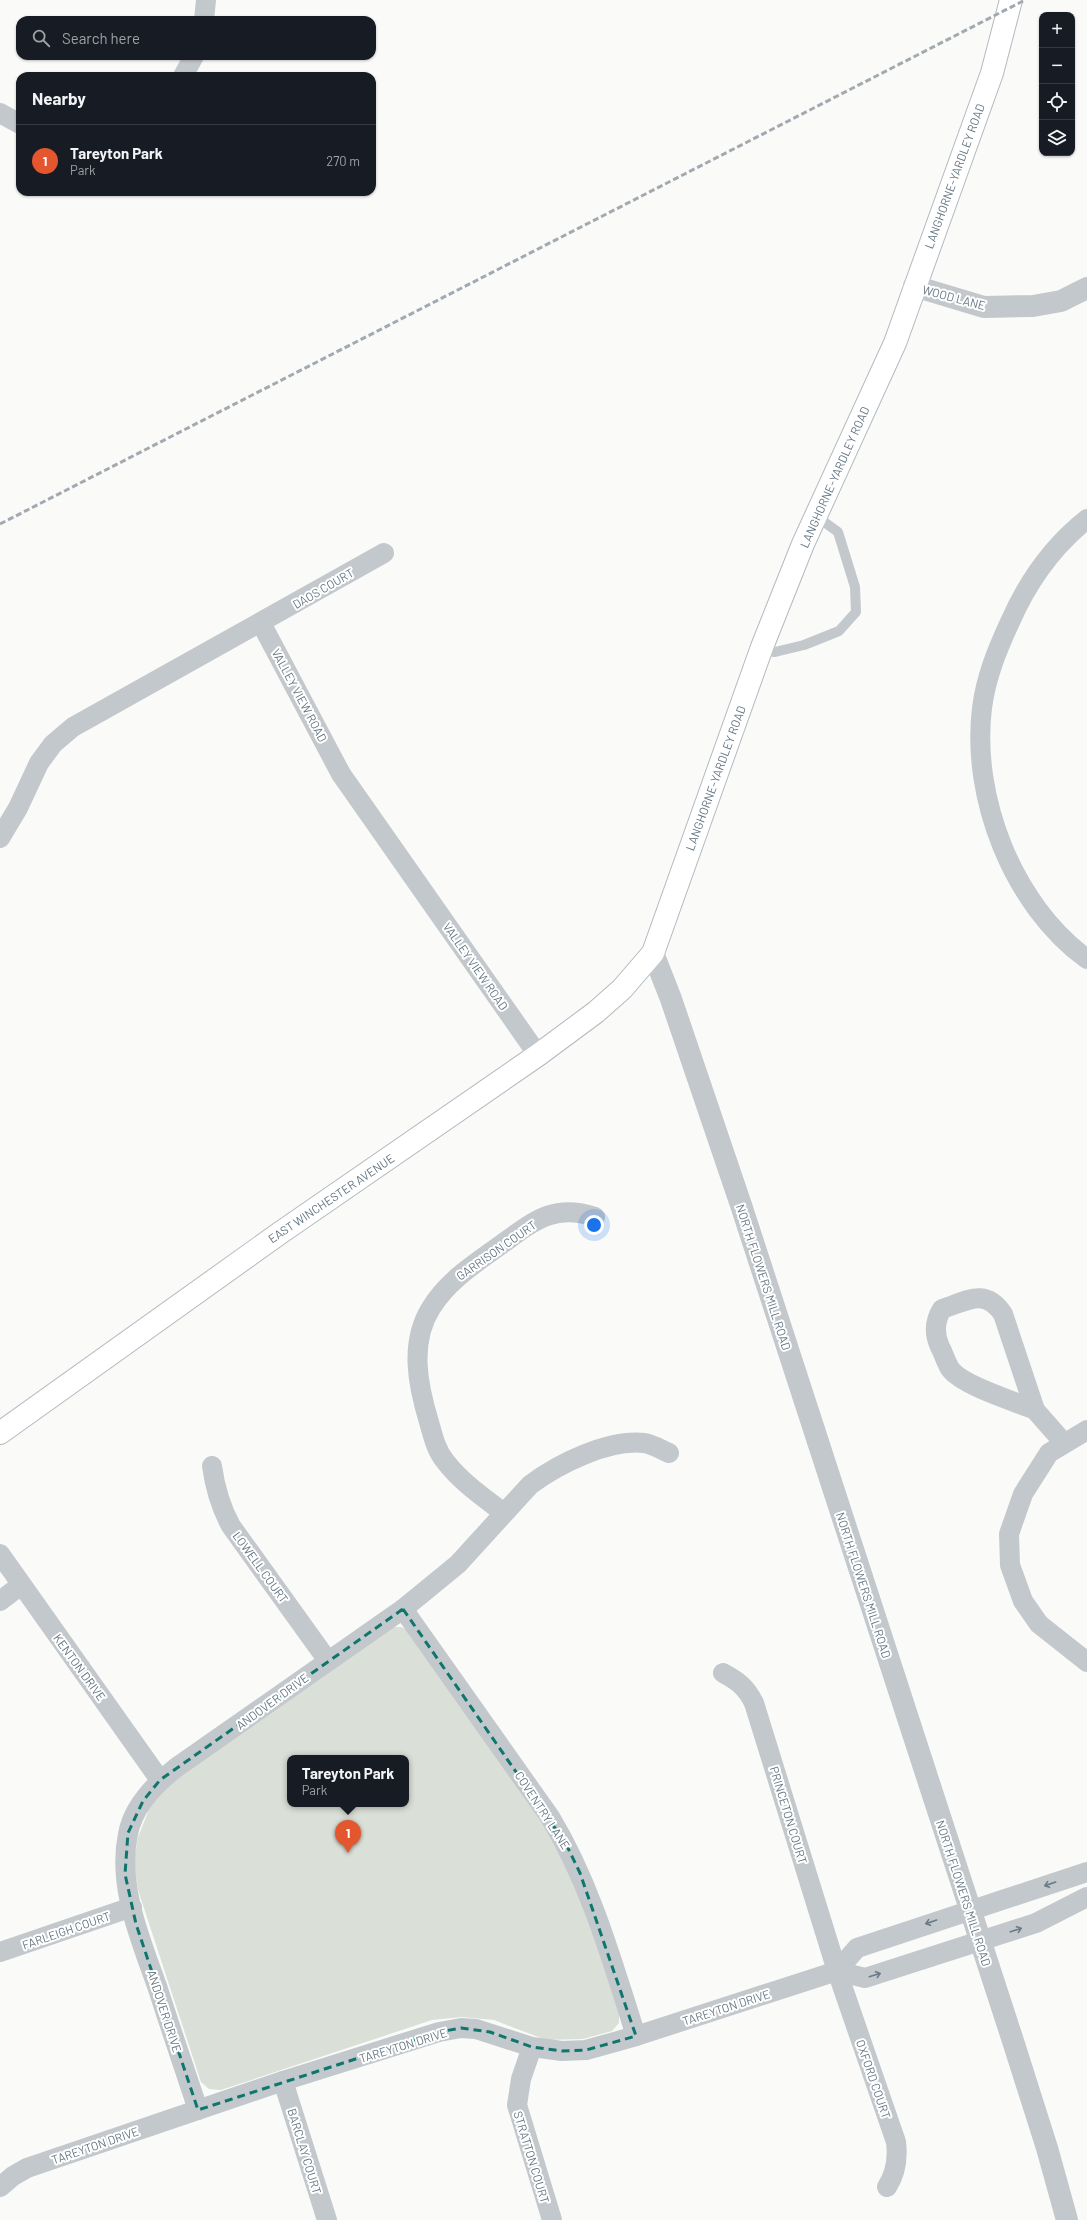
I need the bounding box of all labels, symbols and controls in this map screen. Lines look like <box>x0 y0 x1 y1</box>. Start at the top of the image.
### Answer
map controls <box>1039 12 1075 156</box>
button: + <box>1039 12 1075 48</box>
search box <box>16 16 376 60</box>
icon: search <box>30 27 52 49</box>
text: Search here <box>62 29 140 47</box>
button: − <box>1039 48 1075 84</box>
button: locate <box>1039 84 1075 120</box>
text: Nearby <box>32 88 86 108</box>
street label: LANGHORNE-YARDLEY ROAD <box>921 102 987 250</box>
button: layers <box>1039 120 1075 156</box>
text: Tareyton Park <box>70 144 163 162</box>
text: 1 <box>43 153 47 169</box>
text: 270 m <box>326 153 360 169</box>
text: Park <box>70 162 96 178</box>
street label: WOOD LANE <box>921 282 987 312</box>
street label: LANGHORNE-YARDLEY ROAD <box>796 404 872 550</box>
street label: DAOS COURT <box>290 565 356 611</box>
street label: VALLEY VIEW ROAD <box>270 646 330 744</box>
street label: LANGHORNE-YARDLEY ROAD <box>682 704 748 852</box>
street label: VALLEY VIEW ROAD <box>441 920 511 1012</box>
street label: EAST WINCHESTER AVENUE <box>265 1151 397 1245</box>
street label: NORTH FLOWERS MILL ROAD <box>734 1202 794 1352</box>
your location <box>584 1215 604 1235</box>
street label: GARRISON COURT <box>453 1217 539 1283</box>
street label: NORTH FLOWERS MILL ROAD <box>834 1510 894 1660</box>
street label: LOWELL COURT <box>230 1529 292 1605</box>
street label: KENTON DRIVE <box>51 1631 109 1703</box>
street label: ANDOVER DRIVE <box>233 1670 311 1732</box>
popup <box>287 1755 409 1807</box>
text: Tareyton Park <box>302 1764 394 1782</box>
street label: PRINCETON COURT <box>768 1765 811 1866</box>
street label: COVENTRY LANE <box>513 1768 573 1852</box>
text: Park <box>302 1782 327 1798</box>
street label: NORTH FLOWERS MILL ROAD <box>934 1818 994 1968</box>
pin: 1 <box>335 1820 361 1853</box>
one-way arrow <box>1044 1881 1056 1889</box>
street label: FARLEIGH COURT <box>20 1908 112 1952</box>
one-way arrow <box>925 1919 938 1926</box>
one-way arrow <box>1010 1926 1023 1933</box>
street label: ANDOVER DRIVE <box>145 1968 185 2054</box>
one-way arrow <box>868 1971 881 1978</box>
street label: TAREYTON DRIVE <box>681 1986 771 2028</box>
street label: TAREYTON DRIVE <box>357 2025 449 2065</box>
street label: OXFORD COURT <box>854 2038 894 2120</box>
street label: BARCLAY COURT <box>285 2106 325 2196</box>
street label: STRATTON COURT <box>511 2109 553 2205</box>
street label: TAREYTON DRIVE <box>50 2124 140 2166</box>

